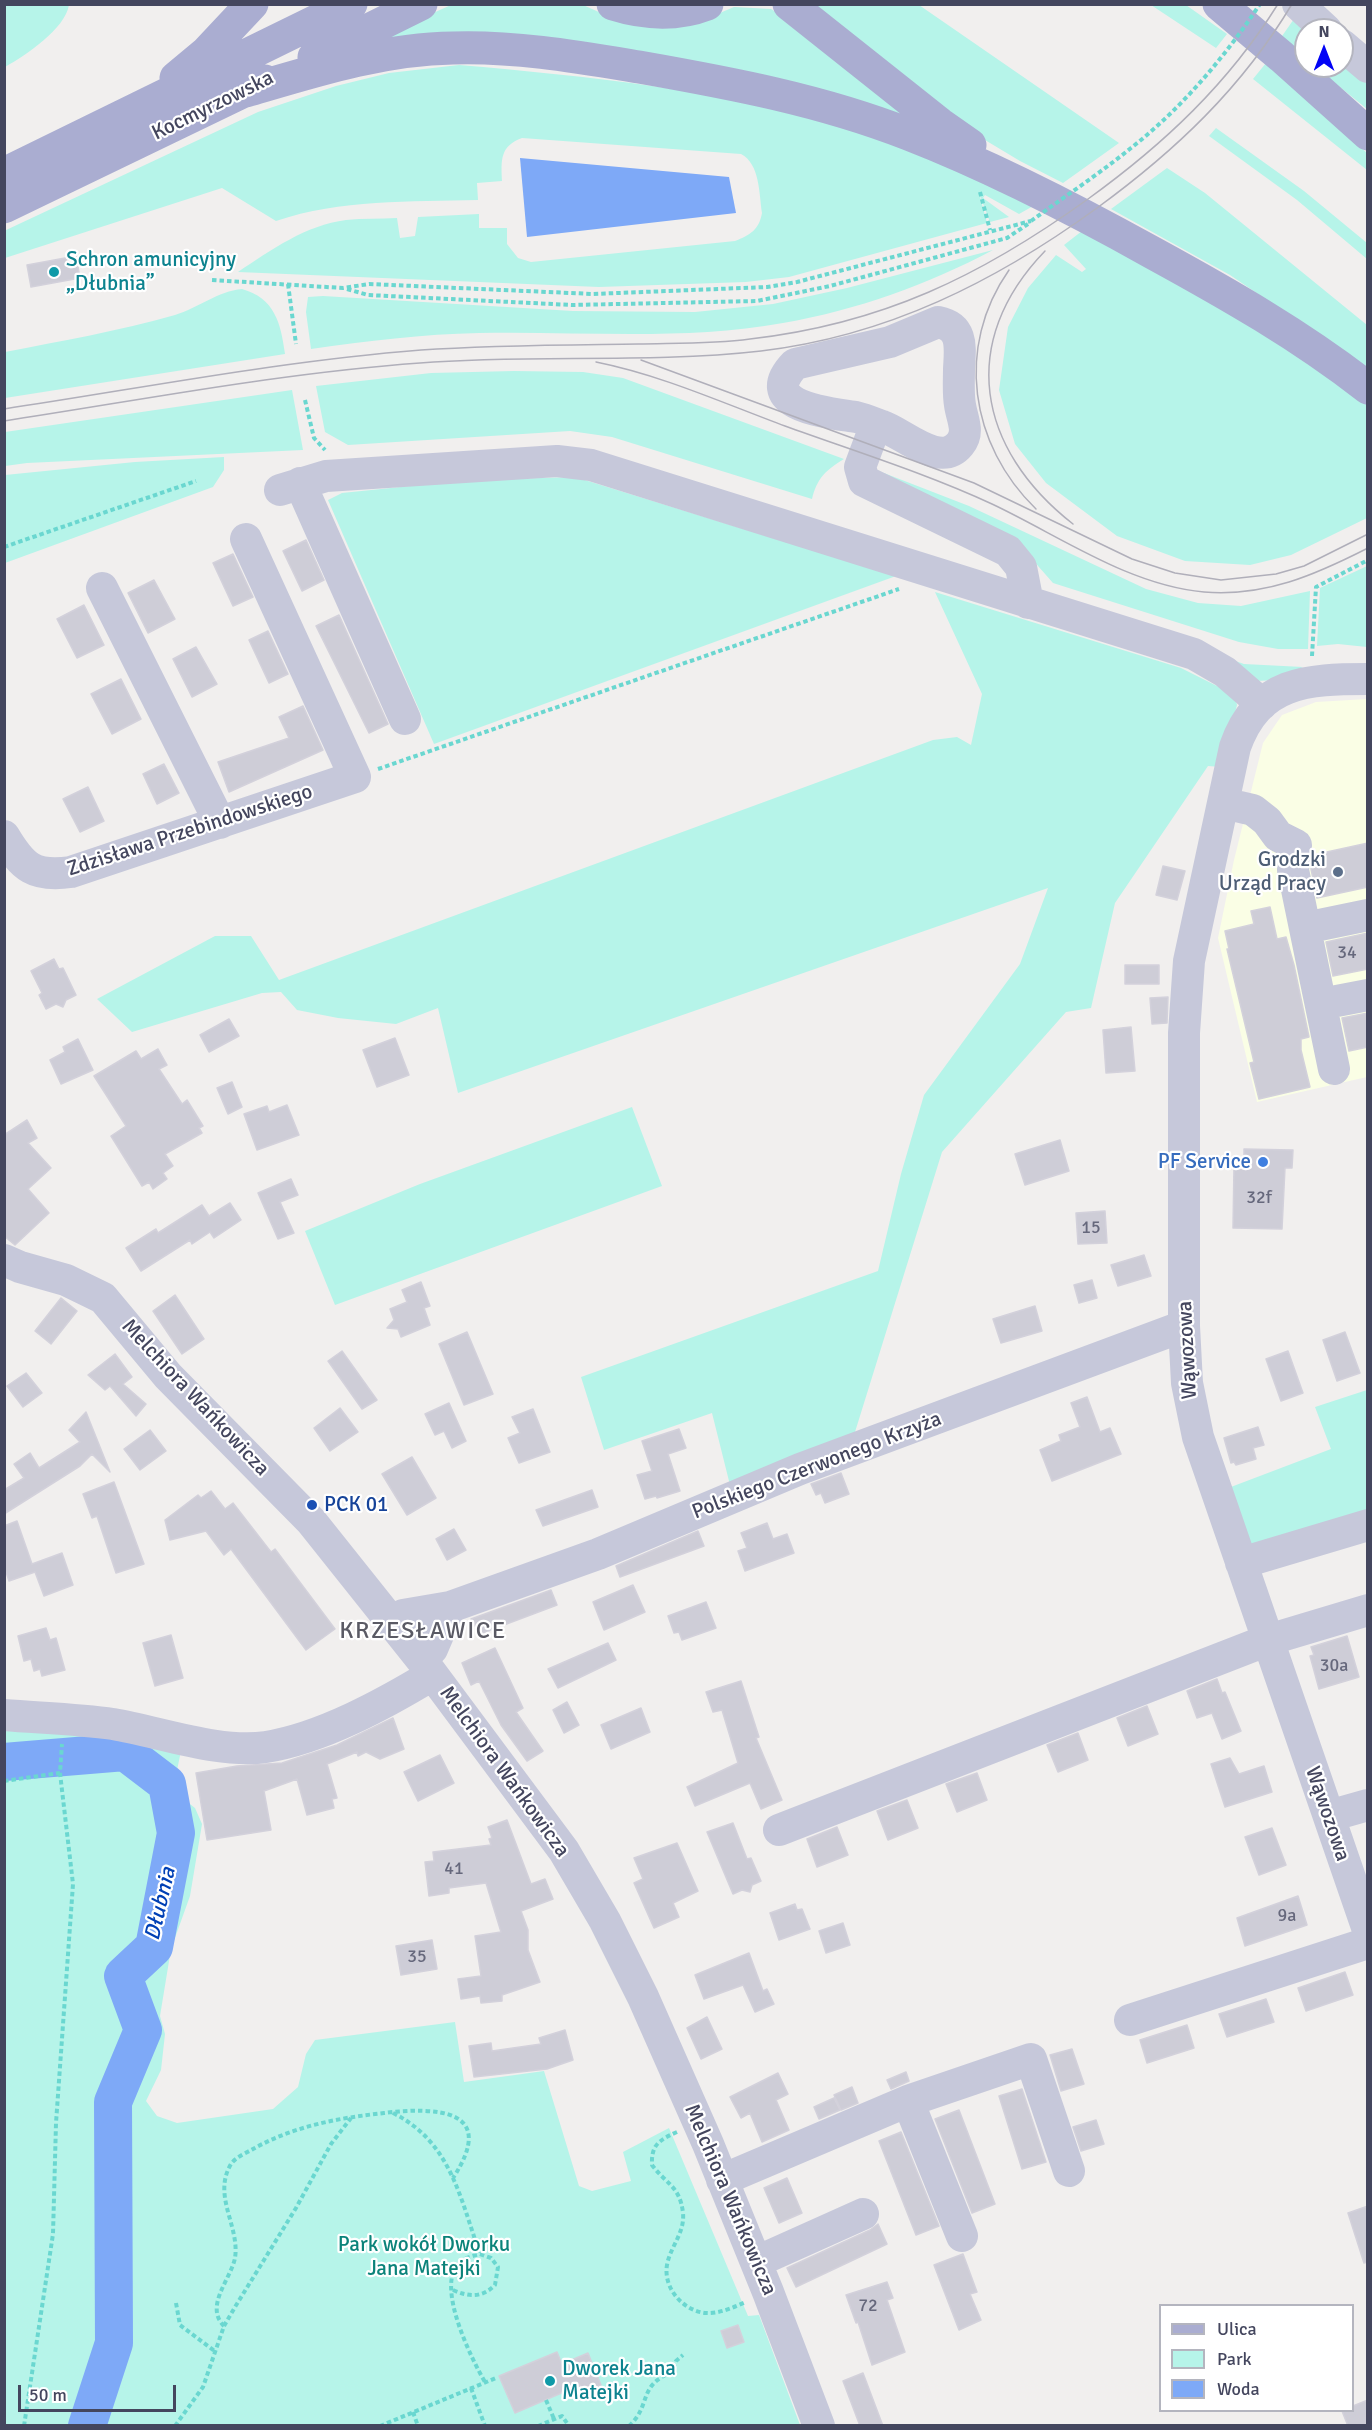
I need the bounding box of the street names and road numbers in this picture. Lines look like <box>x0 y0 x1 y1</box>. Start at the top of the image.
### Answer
street label: Kocmyrzowska <box>148 66 278 146</box>
street label: Zdzisława Przebindowskiego <box>64 779 316 883</box>
street label: Wąwozowa <box>1173 1300 1203 1400</box>
street label: Melchiora Wańkowicza <box>116 1314 274 1482</box>
street label: Polskiego Czerwonego Krzyża <box>689 1407 945 1525</box>
street label: Melchiora Wańkowicza <box>433 1682 575 1862</box>
street label: Wąwozowa <box>1299 1763 1355 1865</box>
street label: Melchiora Wańkowicza <box>678 2101 782 2299</box>

